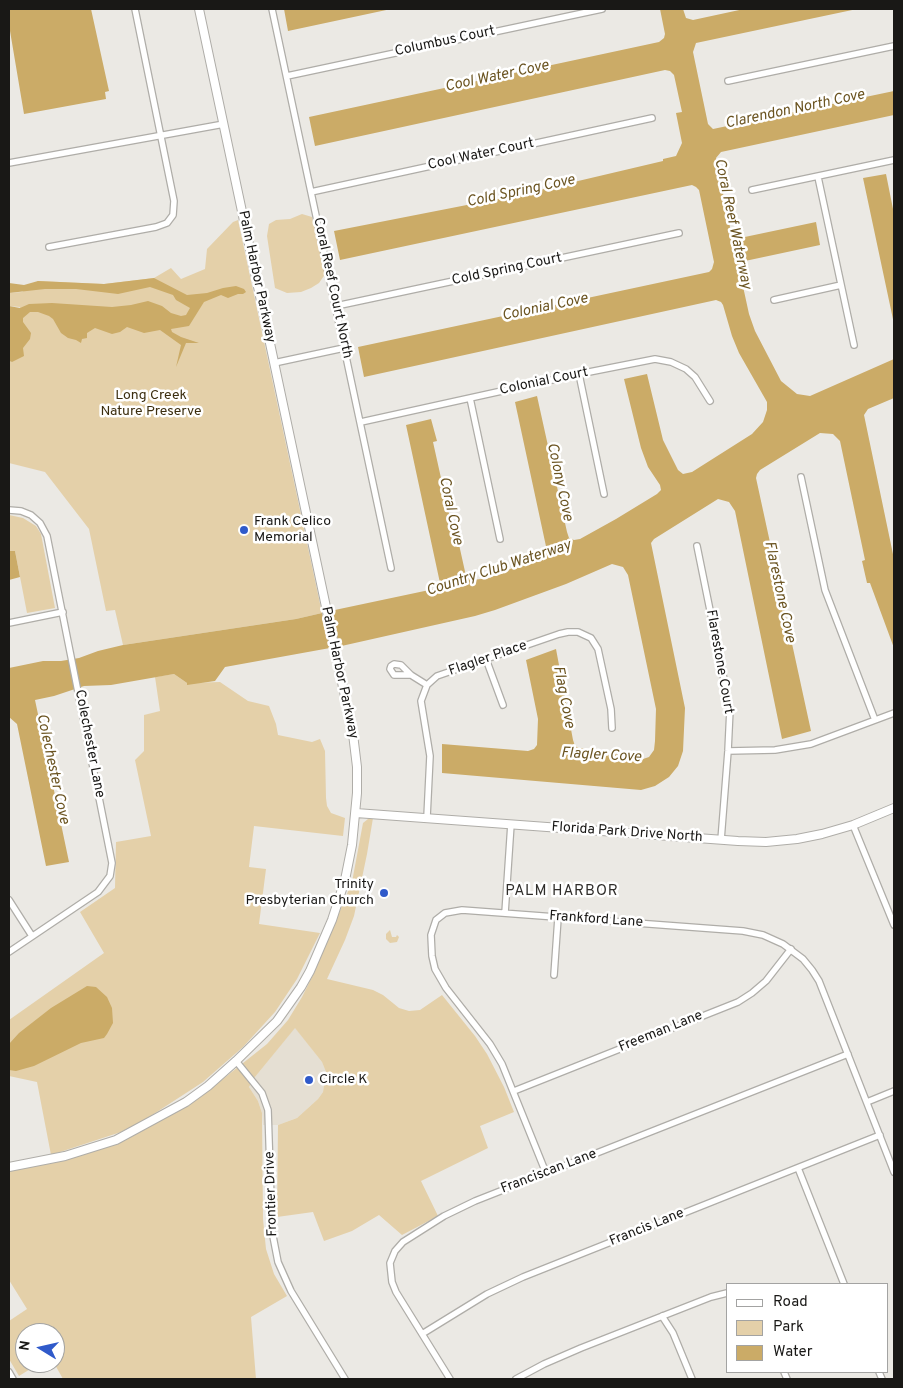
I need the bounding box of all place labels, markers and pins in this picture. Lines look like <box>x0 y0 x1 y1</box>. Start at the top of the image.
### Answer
place label: Frank Celico Memorial <box>254 514 331 546</box>
marker: Frank Celico Memorial <box>238 524 250 536</box>
place label: Trinity Presbyterian Church <box>245 877 374 910</box>
marker: Trinity Presbyterian Church <box>378 887 390 899</box>
place label: Circle K <box>319 1072 367 1088</box>
marker: Circle K <box>303 1074 315 1086</box>

